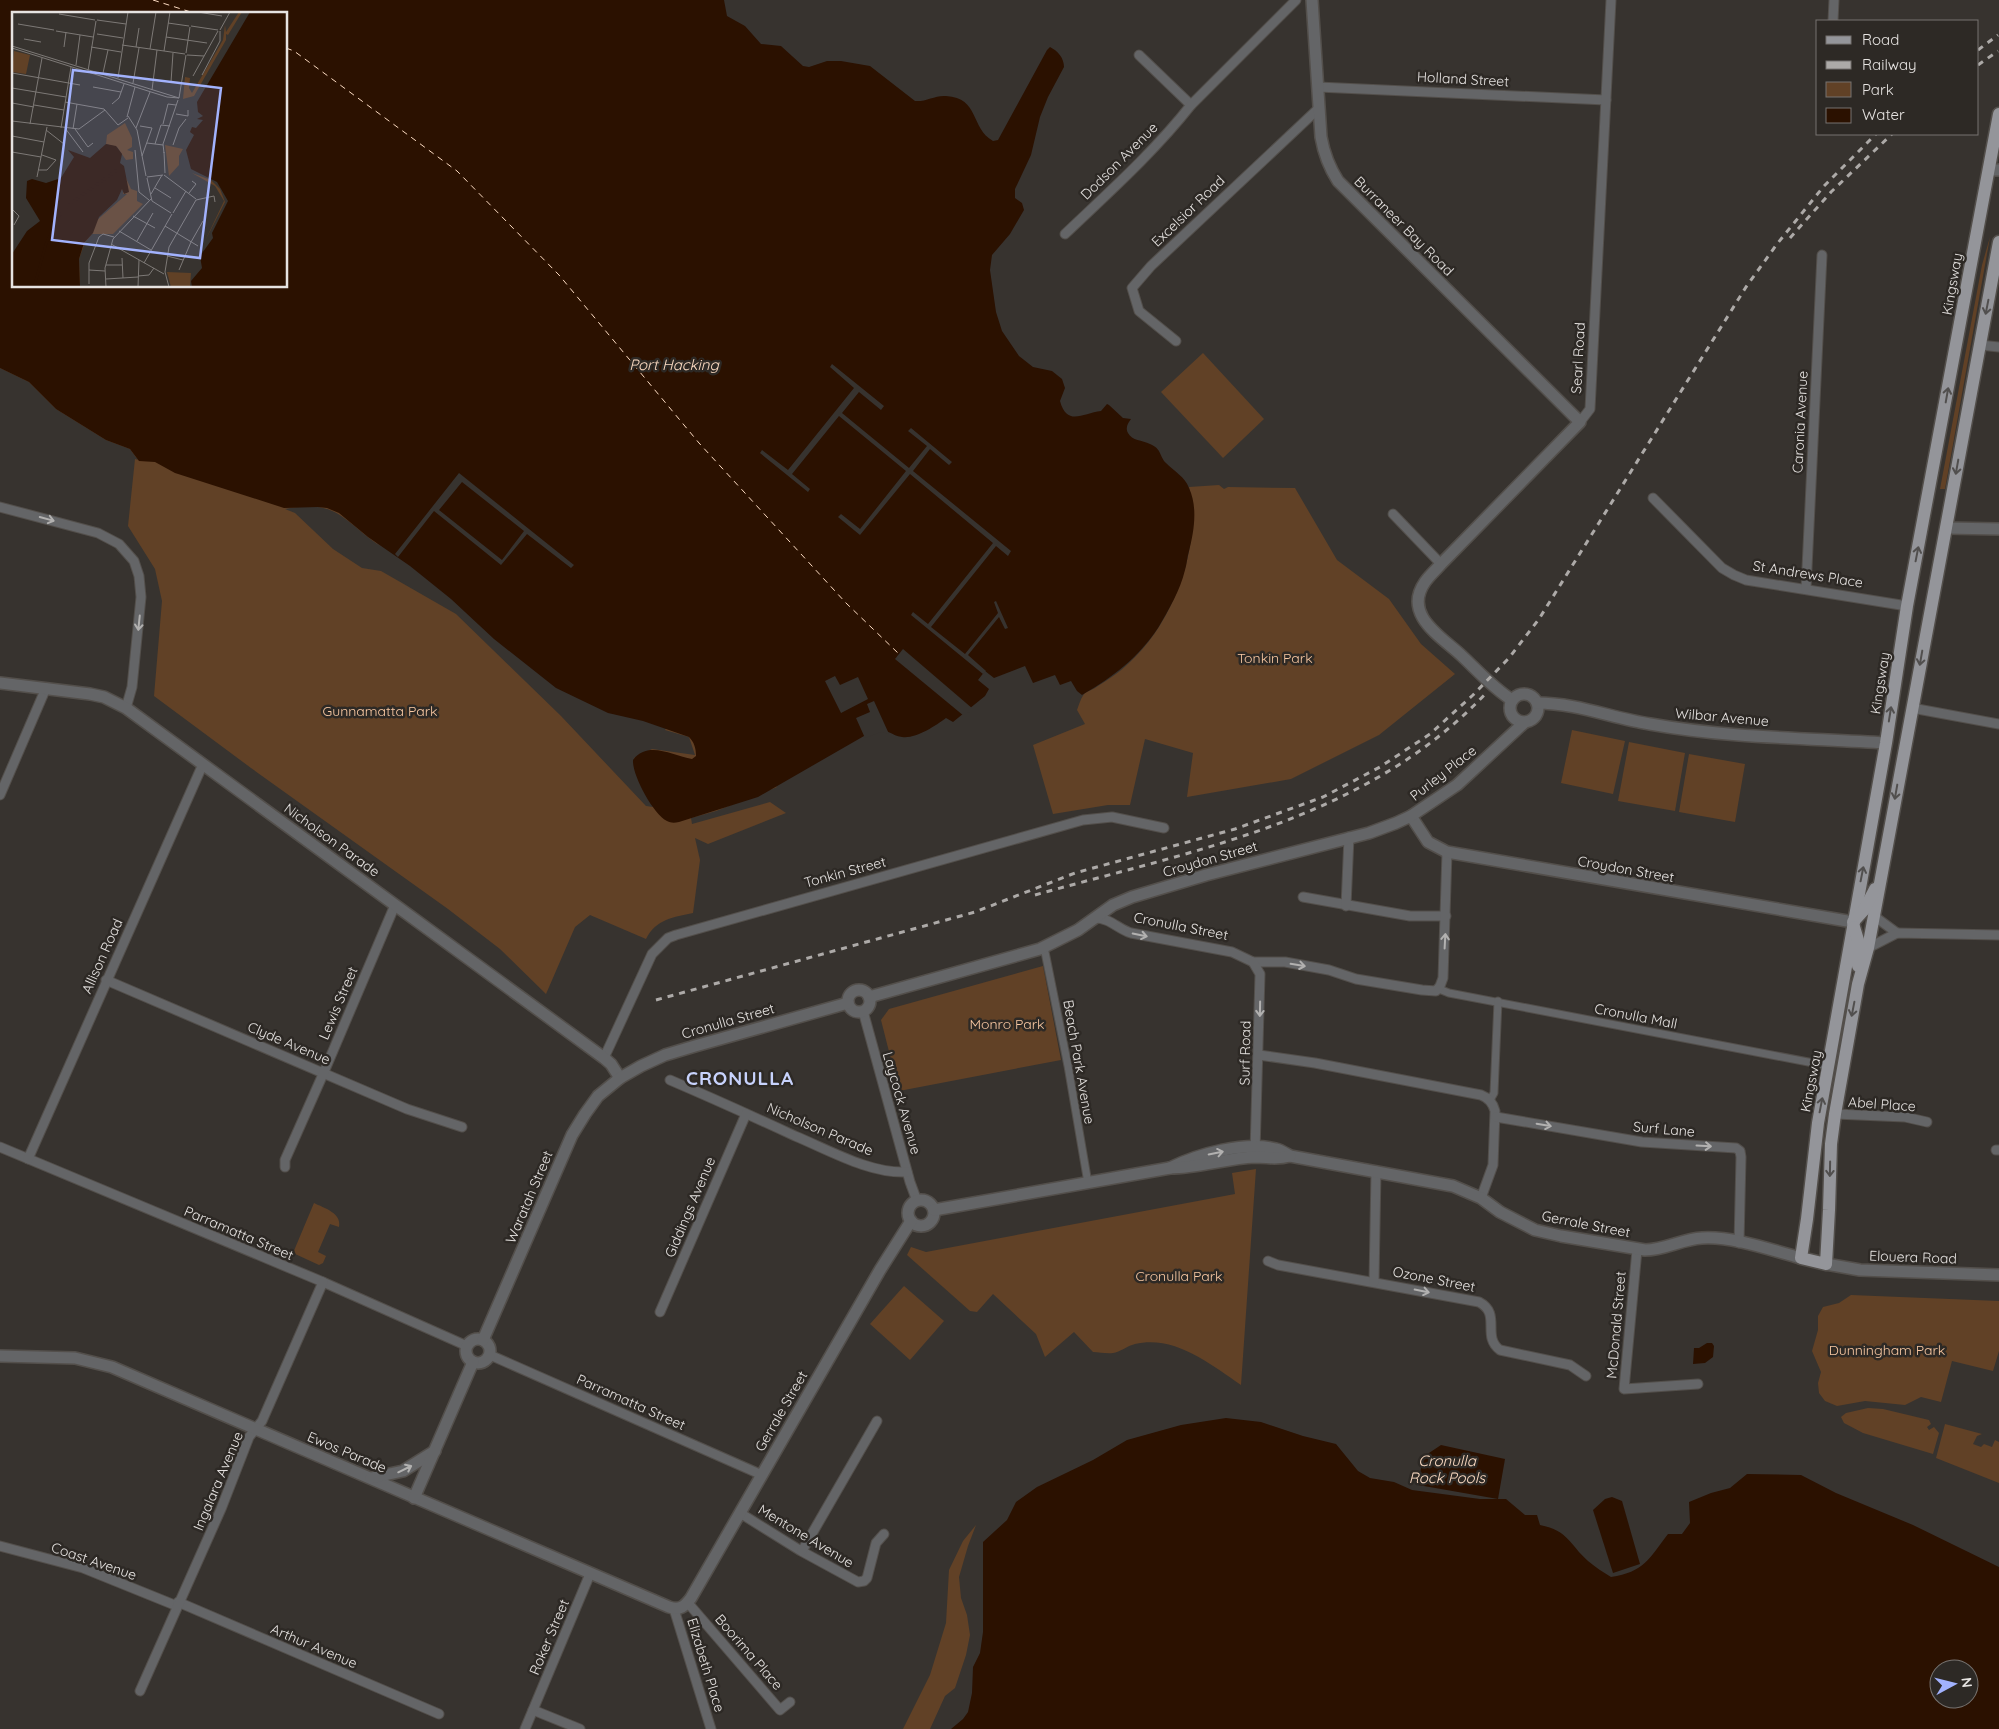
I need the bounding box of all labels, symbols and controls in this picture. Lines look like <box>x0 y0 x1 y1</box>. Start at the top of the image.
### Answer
inset map <box>12 12 288 288</box>
legend <box>1816 20 1979 135</box>
text: Road <box>1862 30 1899 49</box>
text: Railway <box>1862 55 1917 74</box>
street label: Holland Street <box>1417 68 1510 90</box>
text: Park <box>1862 80 1894 99</box>
text: Water <box>1862 105 1905 124</box>
street label: Dodson Avenue <box>1077 119 1161 203</box>
street label: Excelsior Road <box>1148 172 1228 250</box>
street label: Burraneer Bay Road <box>1350 172 1458 280</box>
street label: Kingsway <box>1938 252 1966 316</box>
one-way arrow <box>1981 299 1991 315</box>
street label: Searl Road <box>1567 322 1589 394</box>
water label: Port Hacking <box>629 355 721 374</box>
street label: Caronia Avenue <box>1788 370 1812 474</box>
one-way arrow <box>1943 387 1953 403</box>
one-way arrow <box>1952 459 1962 475</box>
one-way arrow <box>39 515 55 524</box>
one-way arrow <box>1913 547 1923 563</box>
street label: St Andrews Place <box>1752 556 1864 592</box>
one-way arrow <box>134 615 144 631</box>
park label: Tonkin Park <box>1237 649 1313 667</box>
one-way arrow <box>1916 650 1926 666</box>
street label: Kingsway <box>1866 651 1894 715</box>
park label: Gunnamatta Park <box>322 702 438 720</box>
street label: Wilbar Avenue <box>1674 704 1770 730</box>
one-way arrow <box>1886 707 1896 723</box>
street label: Purley Place <box>1406 741 1480 805</box>
one-way arrow <box>1891 784 1901 800</box>
street label: Nicholson Parade <box>281 799 383 881</box>
street label: Croydon Street <box>1161 837 1260 881</box>
street label: Tonkin Street <box>802 852 888 892</box>
street label: Croydon Street <box>1576 852 1676 886</box>
one-way arrow <box>1857 867 1867 883</box>
street label: Cronulla Street <box>1132 908 1230 944</box>
street label: Allison Road <box>77 916 127 996</box>
one-way arrow <box>1131 931 1147 940</box>
one-way arrow <box>1440 933 1449 949</box>
one-way arrow <box>1289 960 1305 970</box>
street label: Lewis Street <box>315 964 362 1042</box>
street label: Beach Park Avenue <box>1059 998 1099 1126</box>
street label: Cronulla Street <box>679 999 777 1043</box>
street label: Cronulla Mall <box>1593 999 1679 1033</box>
one-way arrow <box>1255 1000 1265 1017</box>
one-way arrow <box>1848 1000 1858 1016</box>
park label: Monro Park <box>969 1015 1045 1033</box>
street label: Clyde Avenue <box>245 1017 333 1069</box>
street label: Surf Road <box>1235 1020 1255 1086</box>
street label: Kingsway <box>1796 1048 1826 1114</box>
street label: Laycock Avenue <box>879 1050 925 1156</box>
district label: CRONULLA <box>686 1066 794 1090</box>
street label: Abel Place <box>1848 1093 1916 1115</box>
street label: Nicholson Parade <box>764 1098 876 1160</box>
one-way arrow <box>1817 1098 1827 1114</box>
street label: Surf Lane <box>1632 1117 1696 1141</box>
one-way arrow <box>1535 1121 1551 1131</box>
one-way arrow <box>1696 1141 1712 1150</box>
one-way arrow <box>1208 1147 1224 1157</box>
street label: Waratah Street <box>501 1148 557 1246</box>
street label: Giddings Avenue <box>661 1154 719 1260</box>
one-way arrow <box>1826 1161 1835 1177</box>
street label: Parramatta Street <box>182 1202 297 1264</box>
street label: Gerrale Street <box>1540 1207 1632 1241</box>
street label: Elouera Road <box>1869 1246 1957 1268</box>
street label: Ozone Street <box>1391 1262 1477 1296</box>
park label: Cronulla Park <box>1135 1267 1223 1285</box>
street label: McDonald Street <box>1602 1270 1630 1379</box>
one-way arrow <box>1414 1287 1430 1296</box>
park label: Dunningham Park <box>1829 1341 1945 1359</box>
street label: Gerrale Street <box>751 1367 811 1454</box>
street label: Parramatta Street <box>574 1370 688 1434</box>
street label: Ewos Parade <box>305 1427 389 1477</box>
street label: Ingalara Avenue <box>189 1429 247 1533</box>
water label: Cronulla Rock Pools <box>1409 1451 1486 1487</box>
one-way arrow <box>397 1464 412 1473</box>
street label: Mentone Avenue <box>755 1500 857 1572</box>
street label: Coast Avenue <box>49 1538 139 1584</box>
street label: Roker Street <box>525 1596 573 1677</box>
street label: Boorima Place <box>711 1610 787 1694</box>
street label: Elizabeth Place <box>683 1616 729 1714</box>
street label: Arthur Avenue <box>268 1620 360 1672</box>
north arrow <box>1929 1659 1979 1709</box>
text: N <box>1957 1676 1976 1689</box>

